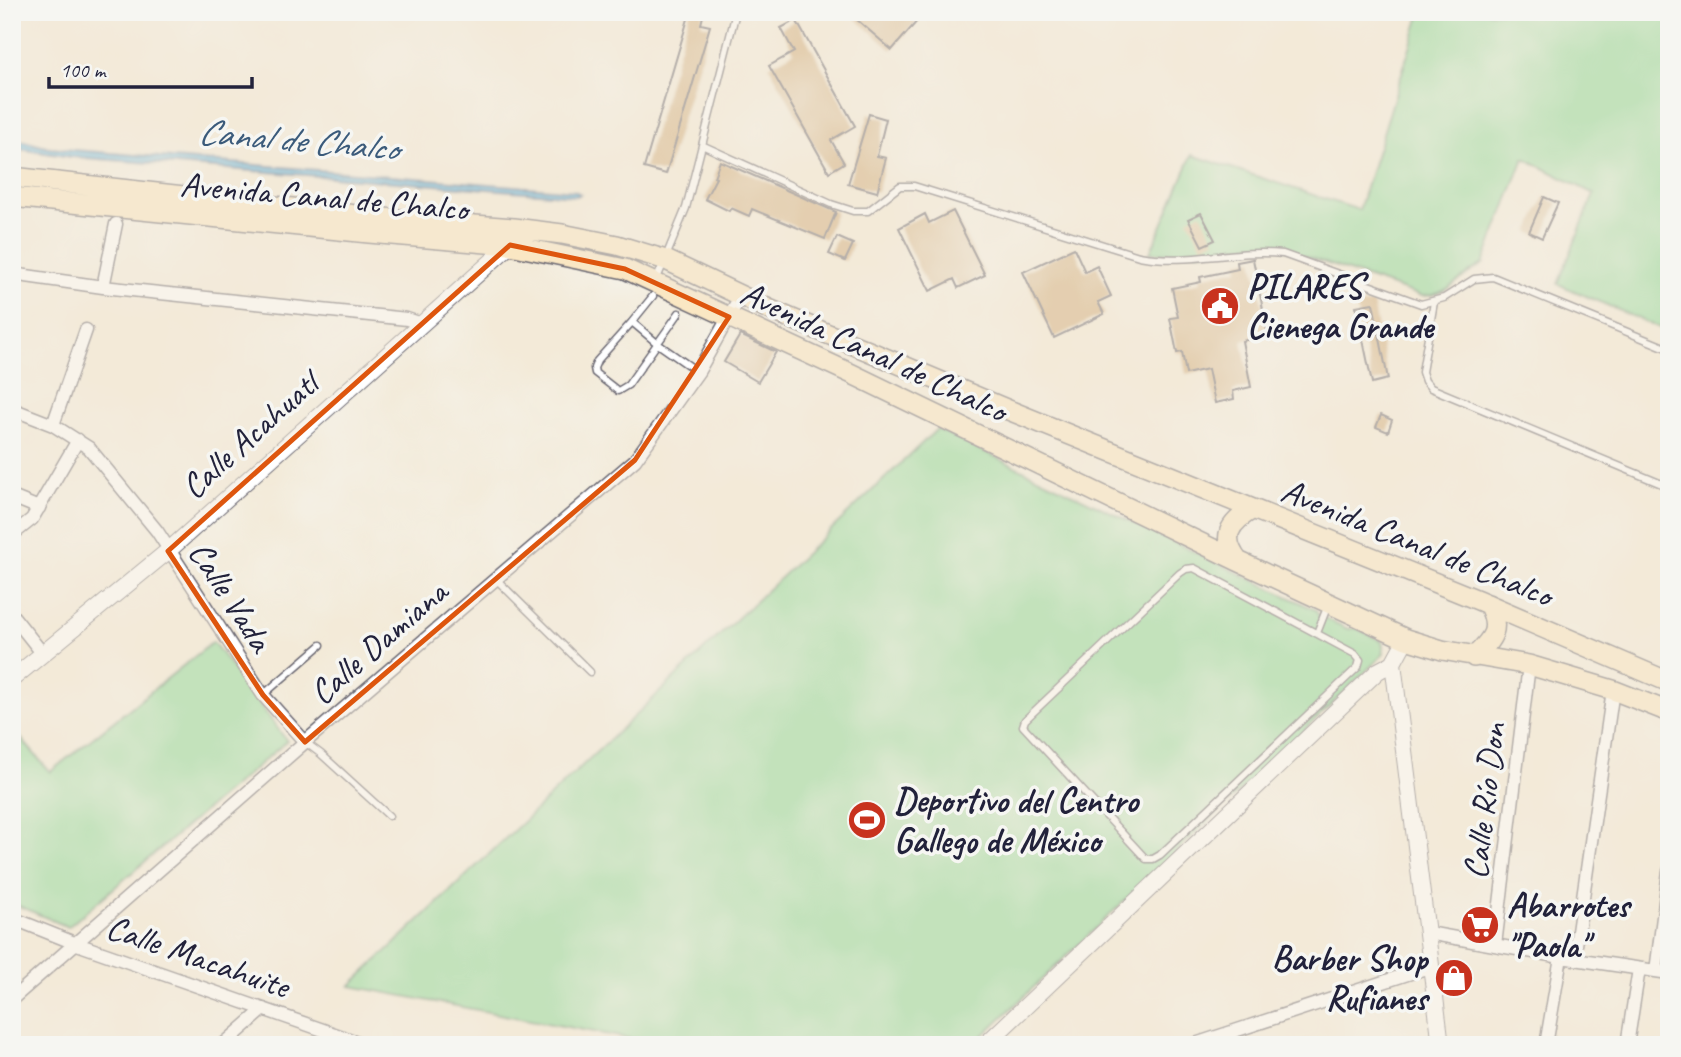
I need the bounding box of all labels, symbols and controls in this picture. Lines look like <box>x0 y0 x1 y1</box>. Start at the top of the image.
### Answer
scale bar <box>49 46 252 90</box>
text: 100 m <box>60 57 107 83</box>
water label: Canal de Chalco <box>196 107 406 172</box>
street label: Avenida Canal de Chalco <box>178 162 473 232</box>
place label: PILARES Cienega Grande <box>1247 264 1435 349</box>
street label: Avenida Canal de Chalco <box>734 270 1017 434</box>
public building icon: PILARES Cienega Grande <box>1199 285 1241 327</box>
street label: Calle Acahuatl <box>171 358 332 509</box>
street label: Avenida Canal de Chalco <box>1275 468 1562 619</box>
street label: Calle Vada <box>178 533 284 662</box>
street label: Calle Damiana <box>300 568 459 715</box>
street label: Calle Río Don <box>1453 719 1517 882</box>
place label: Deportivo del Centro Gallego de México <box>894 778 1140 863</box>
sports icon: Deportivo del Centro Gallego de México <box>846 799 888 841</box>
place label: Abarrotes "Paola" <box>1507 883 1633 968</box>
street label: Calle Macahuite <box>101 904 298 1010</box>
supermarket icon: Abarrotes "Paola" <box>1459 904 1501 946</box>
place label: Barber Shop Rufianes <box>1272 936 1431 1021</box>
shop icon: Barber Shop Rufianes <box>1433 957 1475 999</box>

